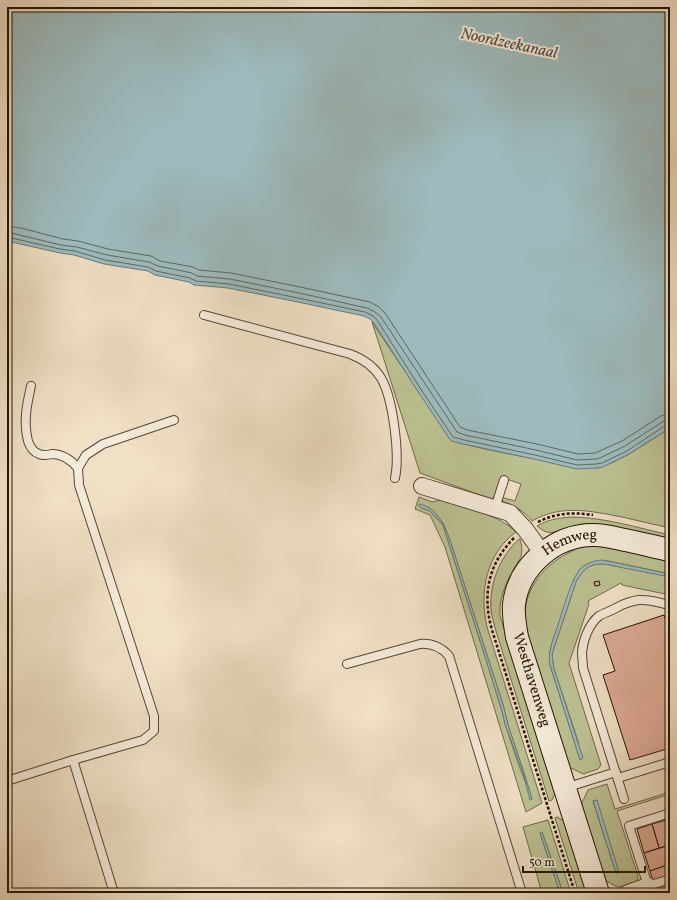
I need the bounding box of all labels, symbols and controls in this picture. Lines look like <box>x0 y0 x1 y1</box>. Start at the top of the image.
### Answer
water label: Noordzeekanaal <box>458 23 560 65</box>
street label: Hemweg <box>538 524 597 561</box>
street label: Westhavenweg <box>507 630 555 730</box>
scale bar <box>523 848 645 874</box>
text: 50 m <box>529 855 555 871</box>

